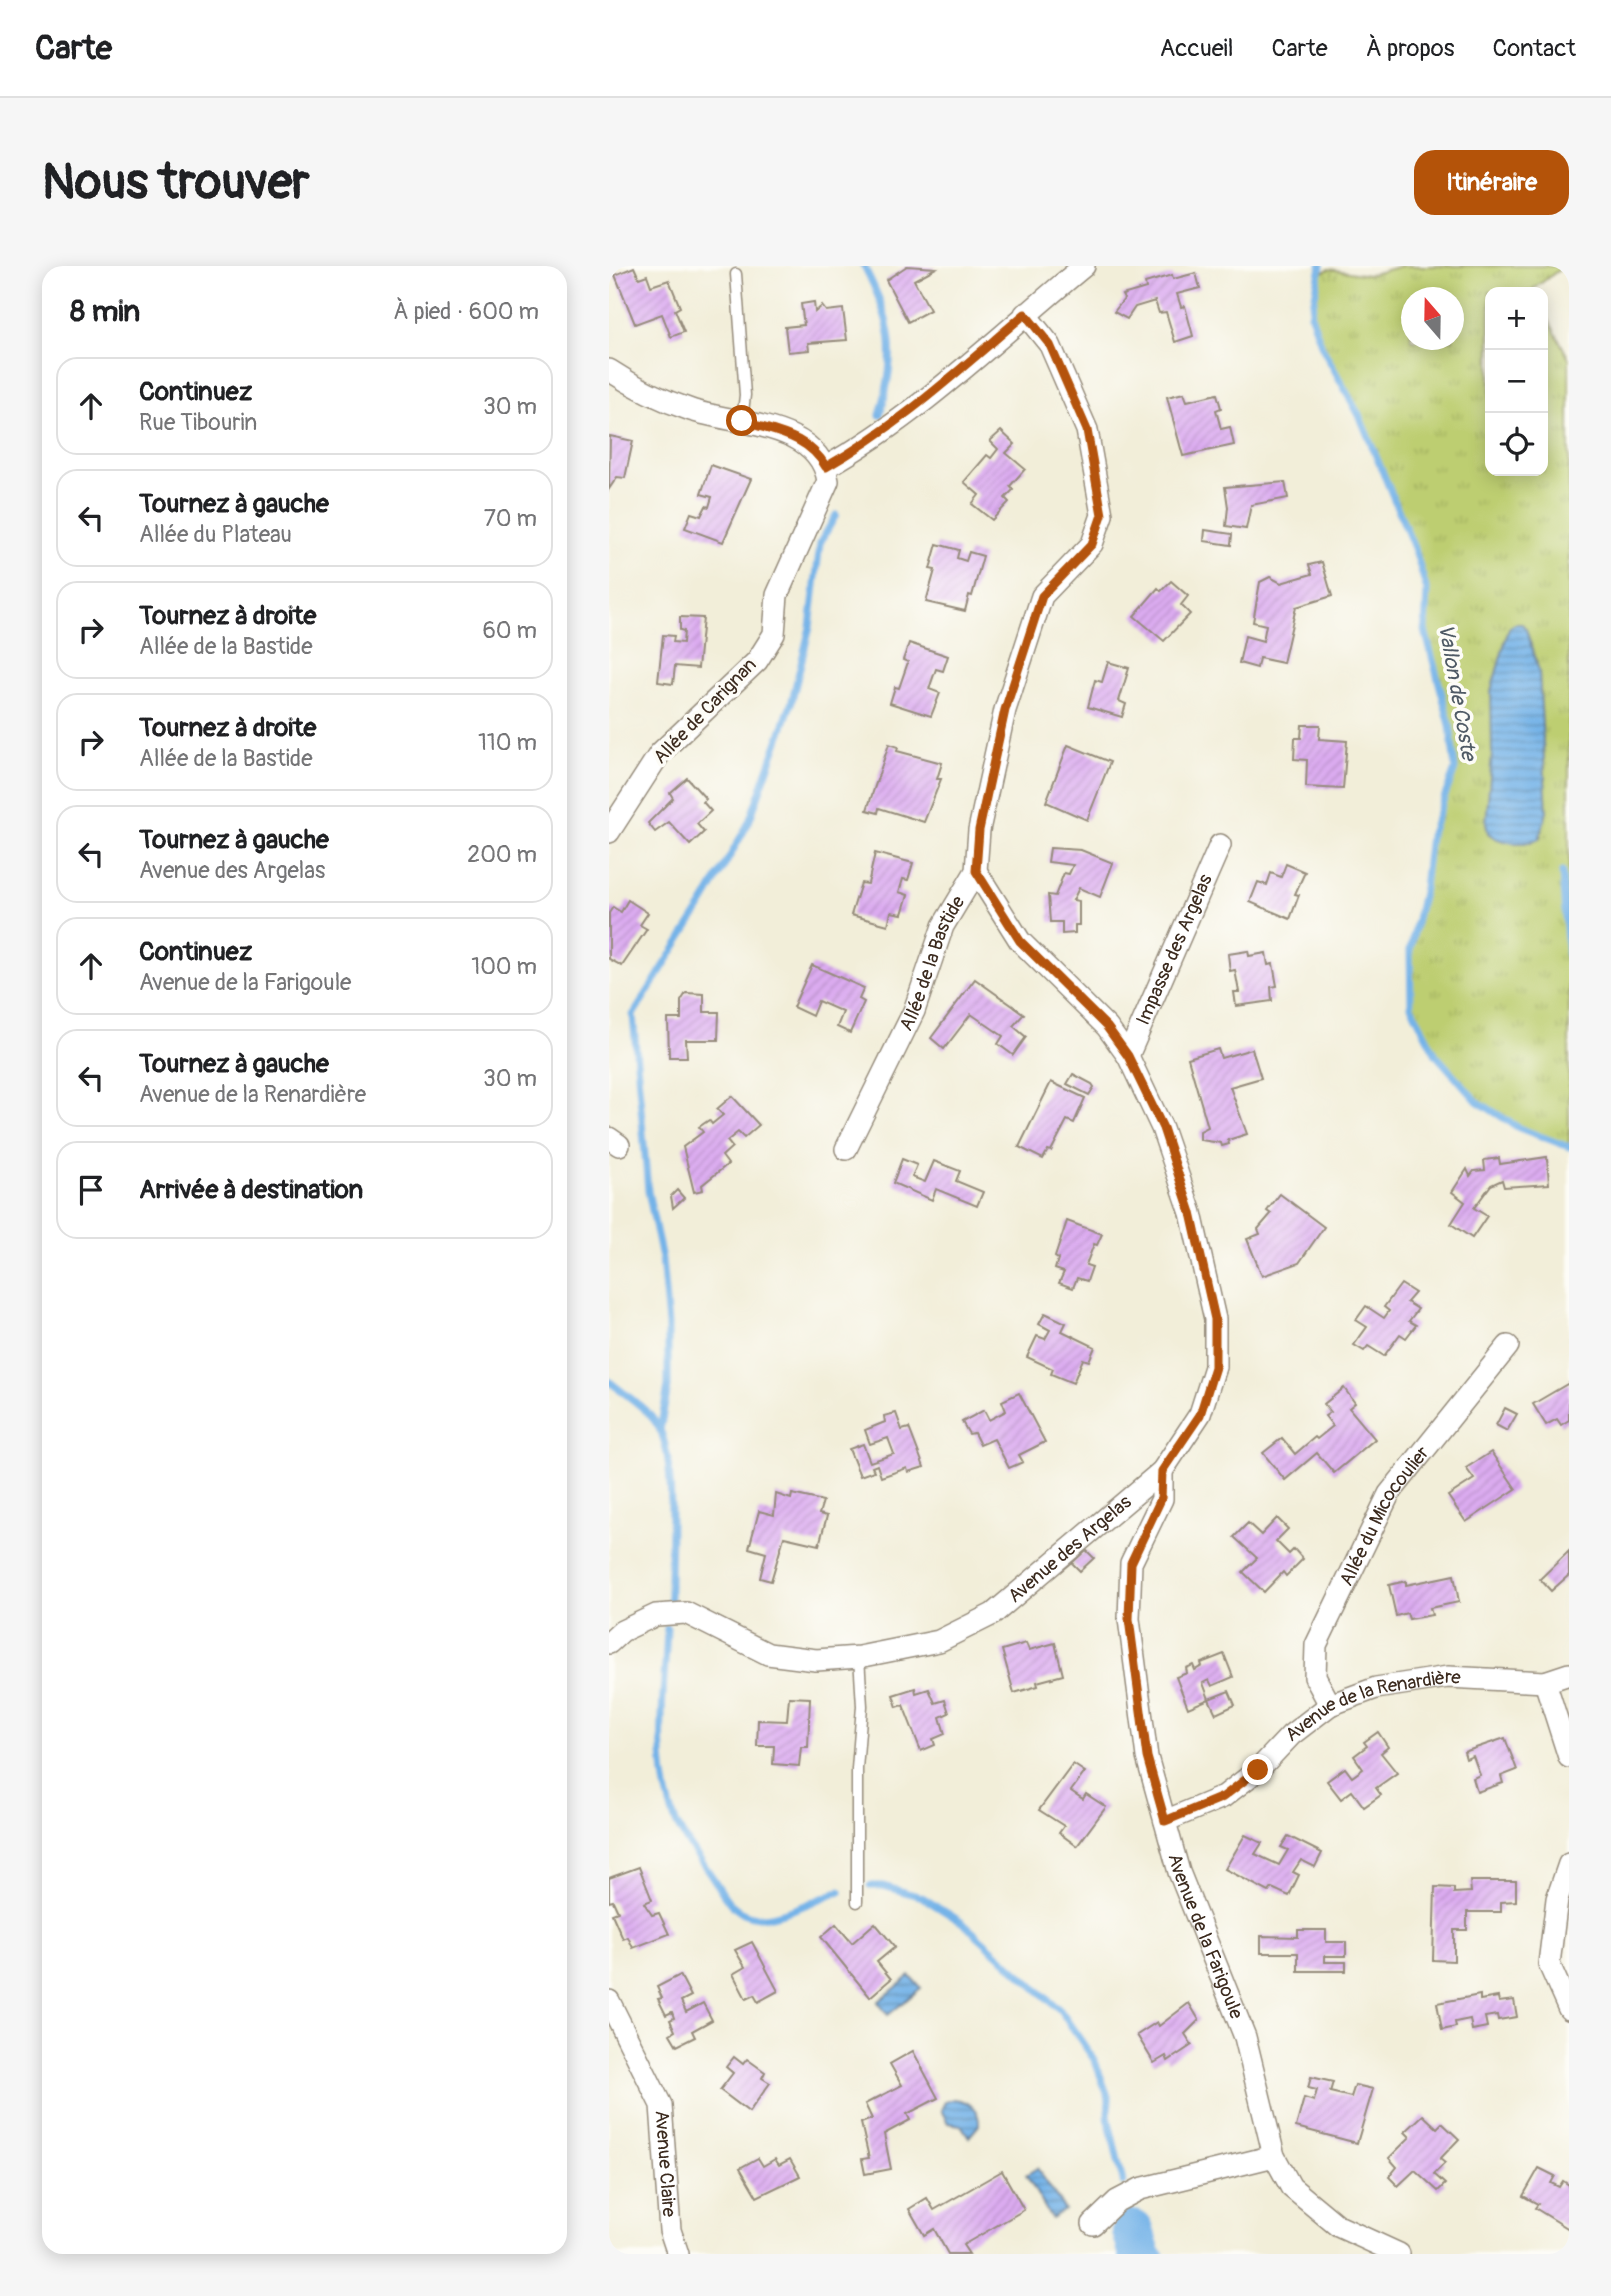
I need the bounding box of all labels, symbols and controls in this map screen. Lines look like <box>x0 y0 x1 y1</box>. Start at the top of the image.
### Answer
text: Carte <box>35 28 112 69</box>
text: Accueil <box>1160 34 1234 63</box>
text: Carte <box>1272 34 1328 63</box>
text: À propos <box>1366 34 1455 63</box>
text: Contact <box>1493 34 1576 63</box>
button: Itinéraire <box>1414 150 1569 215</box>
text: Nous trouver <box>42 152 310 213</box>
north arrow <box>1401 287 1464 350</box>
map controls <box>1485 287 1548 476</box>
button: + <box>1485 287 1548 350</box>
text: 8 min <box>70 293 140 330</box>
text: À pied · 600 m <box>393 297 539 326</box>
button: − <box>1485 350 1548 413</box>
text: Continuez <box>139 376 252 408</box>
icon: ahead <box>72 387 110 425</box>
text: 30 m <box>483 392 537 421</box>
route start <box>726 405 757 436</box>
text: Rue Tibourin <box>139 408 257 437</box>
button: locate <box>1485 413 1548 476</box>
text: Tournez à gauche <box>139 488 329 520</box>
icon: left <box>72 499 110 537</box>
text: 70 m <box>484 504 537 533</box>
text: Allée du Plateau <box>139 520 292 549</box>
text: Tournez à droite <box>139 600 316 632</box>
icon: right <box>72 611 110 649</box>
text: 60 m <box>482 616 537 645</box>
water label: Vallon de Coste <box>1432 622 1483 765</box>
text: Allée de la Bastide <box>139 632 313 661</box>
street label: Allée de Carignan <box>648 653 762 769</box>
text: Tournez à droite <box>139 712 316 744</box>
icon: right <box>72 723 110 761</box>
text: 110 m <box>478 728 537 757</box>
text: Allée de la Bastide <box>139 744 313 773</box>
text: Tournez à gauche <box>139 824 329 856</box>
icon: left <box>72 835 110 873</box>
text: 200 m <box>467 840 537 869</box>
text: Avenue des Argelas <box>139 856 325 885</box>
street label: Impasse des Argelas <box>1131 870 1218 1029</box>
street label: Allée de la Bastide <box>894 891 971 1035</box>
text: Continuez <box>139 936 252 968</box>
icon: ahead <box>72 947 110 985</box>
text: 100 m <box>471 952 537 981</box>
text: Avenue de la Farigoule <box>139 968 351 997</box>
text: Tournez à gauche <box>139 1048 329 1080</box>
icon: left <box>72 1059 110 1097</box>
text: 30 m <box>483 1064 537 1093</box>
text: Avenue de la Renardière <box>139 1080 366 1109</box>
icon: arrive <box>72 1171 110 1209</box>
text: Arrivée à destination <box>139 1174 363 1206</box>
street label: Allée du Micocoulier <box>1334 1441 1435 1590</box>
street label: Avenue des Argelas <box>1003 1490 1137 1608</box>
street label: Avenue de la Renardière <box>1281 1665 1462 1747</box>
route end <box>1242 1754 1273 1785</box>
street label: Avenue de la Farigoule <box>1162 1851 1249 2023</box>
street label: Avenue Claire <box>649 2109 681 2218</box>

